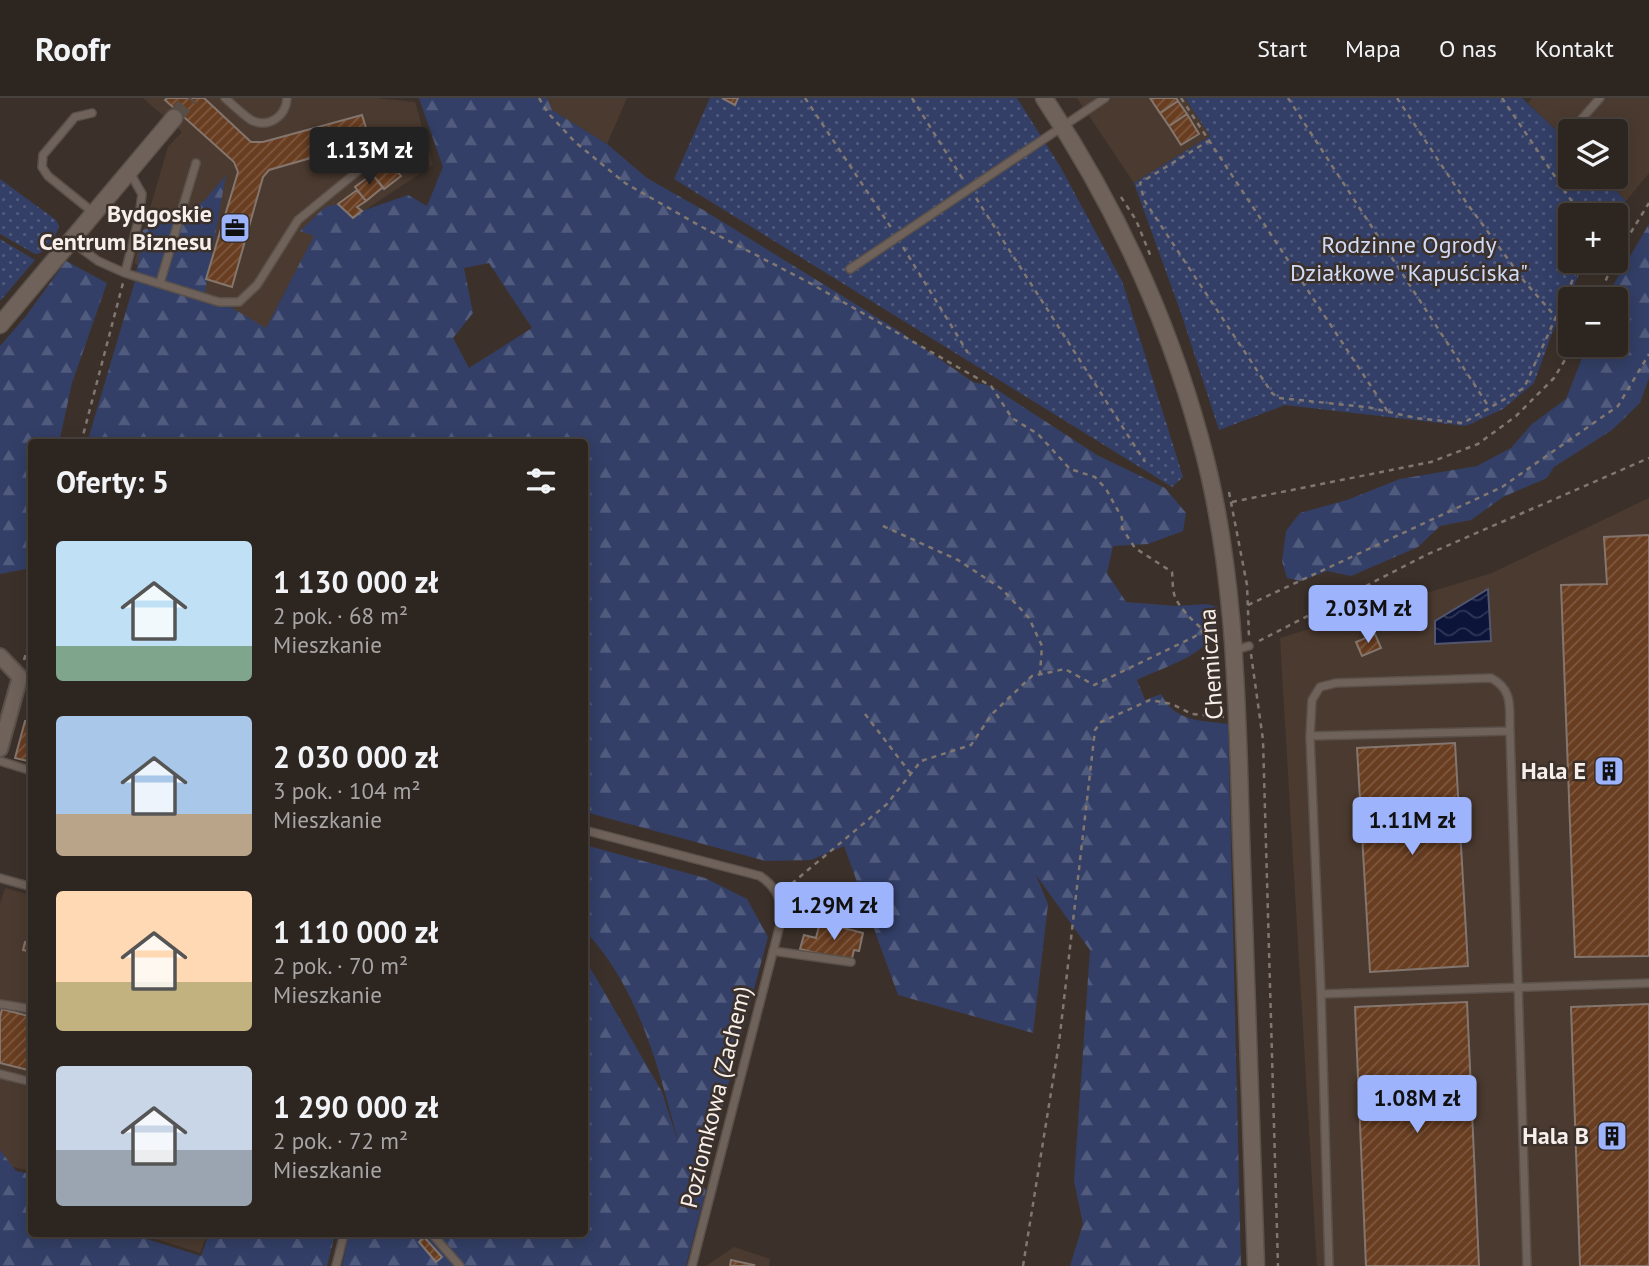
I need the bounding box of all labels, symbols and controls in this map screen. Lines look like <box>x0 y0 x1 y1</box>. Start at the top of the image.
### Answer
text: Roofr <box>35 27 111 70</box>
text: Start <box>1257 33 1307 64</box>
text: Mapa <box>1345 33 1401 64</box>
text: O nas <box>1439 33 1497 64</box>
text: Kontakt <box>1535 33 1614 64</box>
map controls <box>1558 119 1628 357</box>
button: layers <box>1558 119 1628 189</box>
pin: 1.13M zł <box>297 127 441 187</box>
text: 1.13M zł <box>326 135 412 164</box>
place label: Bydgoskie Centrum Biznesu <box>39 198 212 257</box>
button: + <box>1558 203 1628 273</box>
office icon: Bydgoskie Centrum Biznesu <box>218 211 252 245</box>
park label: Rodzinne Ogrody Działkowe "Kapuściska" <box>1290 229 1528 288</box>
button: − <box>1558 287 1628 357</box>
text: Oferty: 5 <box>56 462 169 501</box>
icon: filters <box>522 462 560 500</box>
text: 1 130 000 zł <box>273 562 438 601</box>
icon: home <box>112 569 196 653</box>
pin: 2.03M zł <box>1296 586 1440 645</box>
text: 2.03M zł <box>1325 593 1411 622</box>
text: 2 pok. · 68 m² <box>273 601 408 630</box>
street label: Chemiczna <box>1191 608 1230 721</box>
text: Mieszkanie <box>273 630 382 659</box>
text: 2 030 000 zł <box>273 737 438 776</box>
icon: home <box>112 744 196 828</box>
building icon: Hala E <box>1592 754 1626 788</box>
place label: Hala E <box>1521 755 1586 786</box>
text: 3 pok. · 104 m² <box>273 776 421 805</box>
pin: 1.11M zł <box>1340 798 1484 857</box>
text: Mieszkanie <box>273 805 382 834</box>
text: 1.11M zł <box>1369 805 1455 834</box>
pin: 1.29M zł <box>762 882 906 942</box>
text: 1.29M zł <box>791 890 877 919</box>
text: 1 110 000 zł <box>273 912 438 951</box>
icon: home <box>112 919 196 1003</box>
text: 2 pok. · 70 m² <box>273 951 408 980</box>
text: Mieszkanie <box>273 980 382 1009</box>
street label: Poziomkowa (Zachem) <box>673 983 758 1211</box>
pin: 1.08M zł <box>1345 1076 1489 1135</box>
text: 1.08M zł <box>1374 1083 1460 1112</box>
text: 1 290 000 zł <box>273 1087 438 1126</box>
icon: home <box>112 1094 196 1178</box>
building icon: Hala B <box>1595 1119 1629 1153</box>
place label: Hala B <box>1522 1120 1589 1151</box>
text: 2 pok. · 72 m² <box>273 1126 408 1155</box>
text: Mieszkanie <box>273 1155 382 1184</box>

